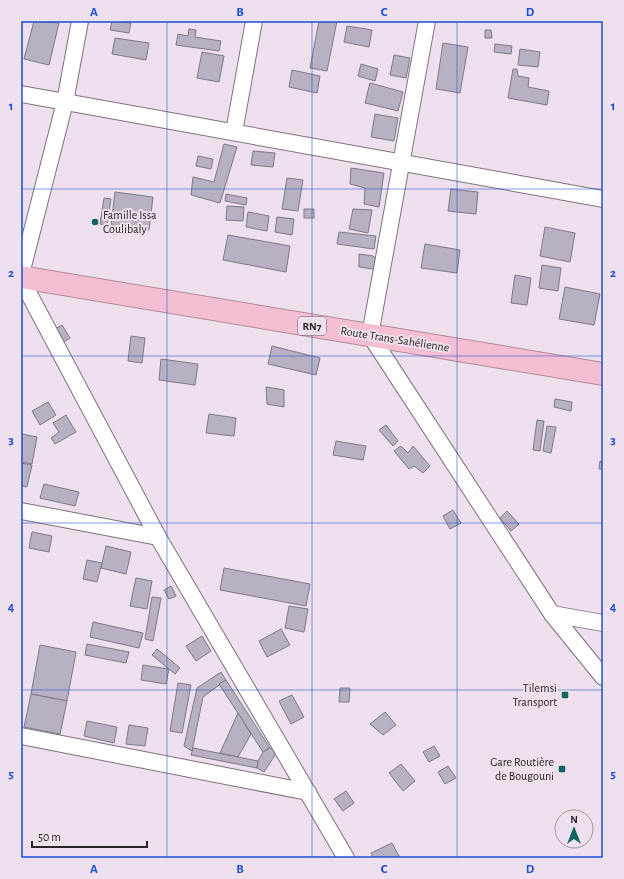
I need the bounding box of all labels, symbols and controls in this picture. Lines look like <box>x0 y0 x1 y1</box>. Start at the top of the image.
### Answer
text: A <box>90 6 98 19</box>
text: B <box>236 6 244 19</box>
text: C <box>381 6 388 19</box>
text: D <box>526 6 535 19</box>
text: 1 <box>9 100 13 113</box>
text: 1 <box>611 100 615 113</box>
place label: Famille Issa Coulibaly <box>103 209 157 236</box>
marker: Famille Issa Coulibaly <box>90 217 100 227</box>
text: 2 <box>8 267 14 280</box>
text: 2 <box>610 267 616 280</box>
road number: RN7 <box>298 317 326 335</box>
street label: Route Trans-Sahélienne <box>340 324 450 354</box>
text: 3 <box>8 434 14 447</box>
text: 3 <box>610 434 616 447</box>
text: 4 <box>8 601 15 614</box>
text: 4 <box>610 601 617 614</box>
place label: Tilemsi Transport <box>512 682 557 708</box>
marker: Tilemsi Transport <box>560 690 570 700</box>
place label: Gare Routière de Bougouni <box>490 756 554 782</box>
marker: Gare Routière de Bougouni <box>557 764 567 774</box>
text: 5 <box>8 768 14 781</box>
text: 5 <box>610 768 616 781</box>
north arrow <box>554 809 594 849</box>
text: N <box>570 814 578 825</box>
scale bar <box>32 823 147 849</box>
text: 50 m <box>38 831 61 843</box>
text: A <box>90 863 98 876</box>
text: B <box>236 863 244 876</box>
text: C <box>381 863 388 876</box>
text: D <box>526 863 535 876</box>

